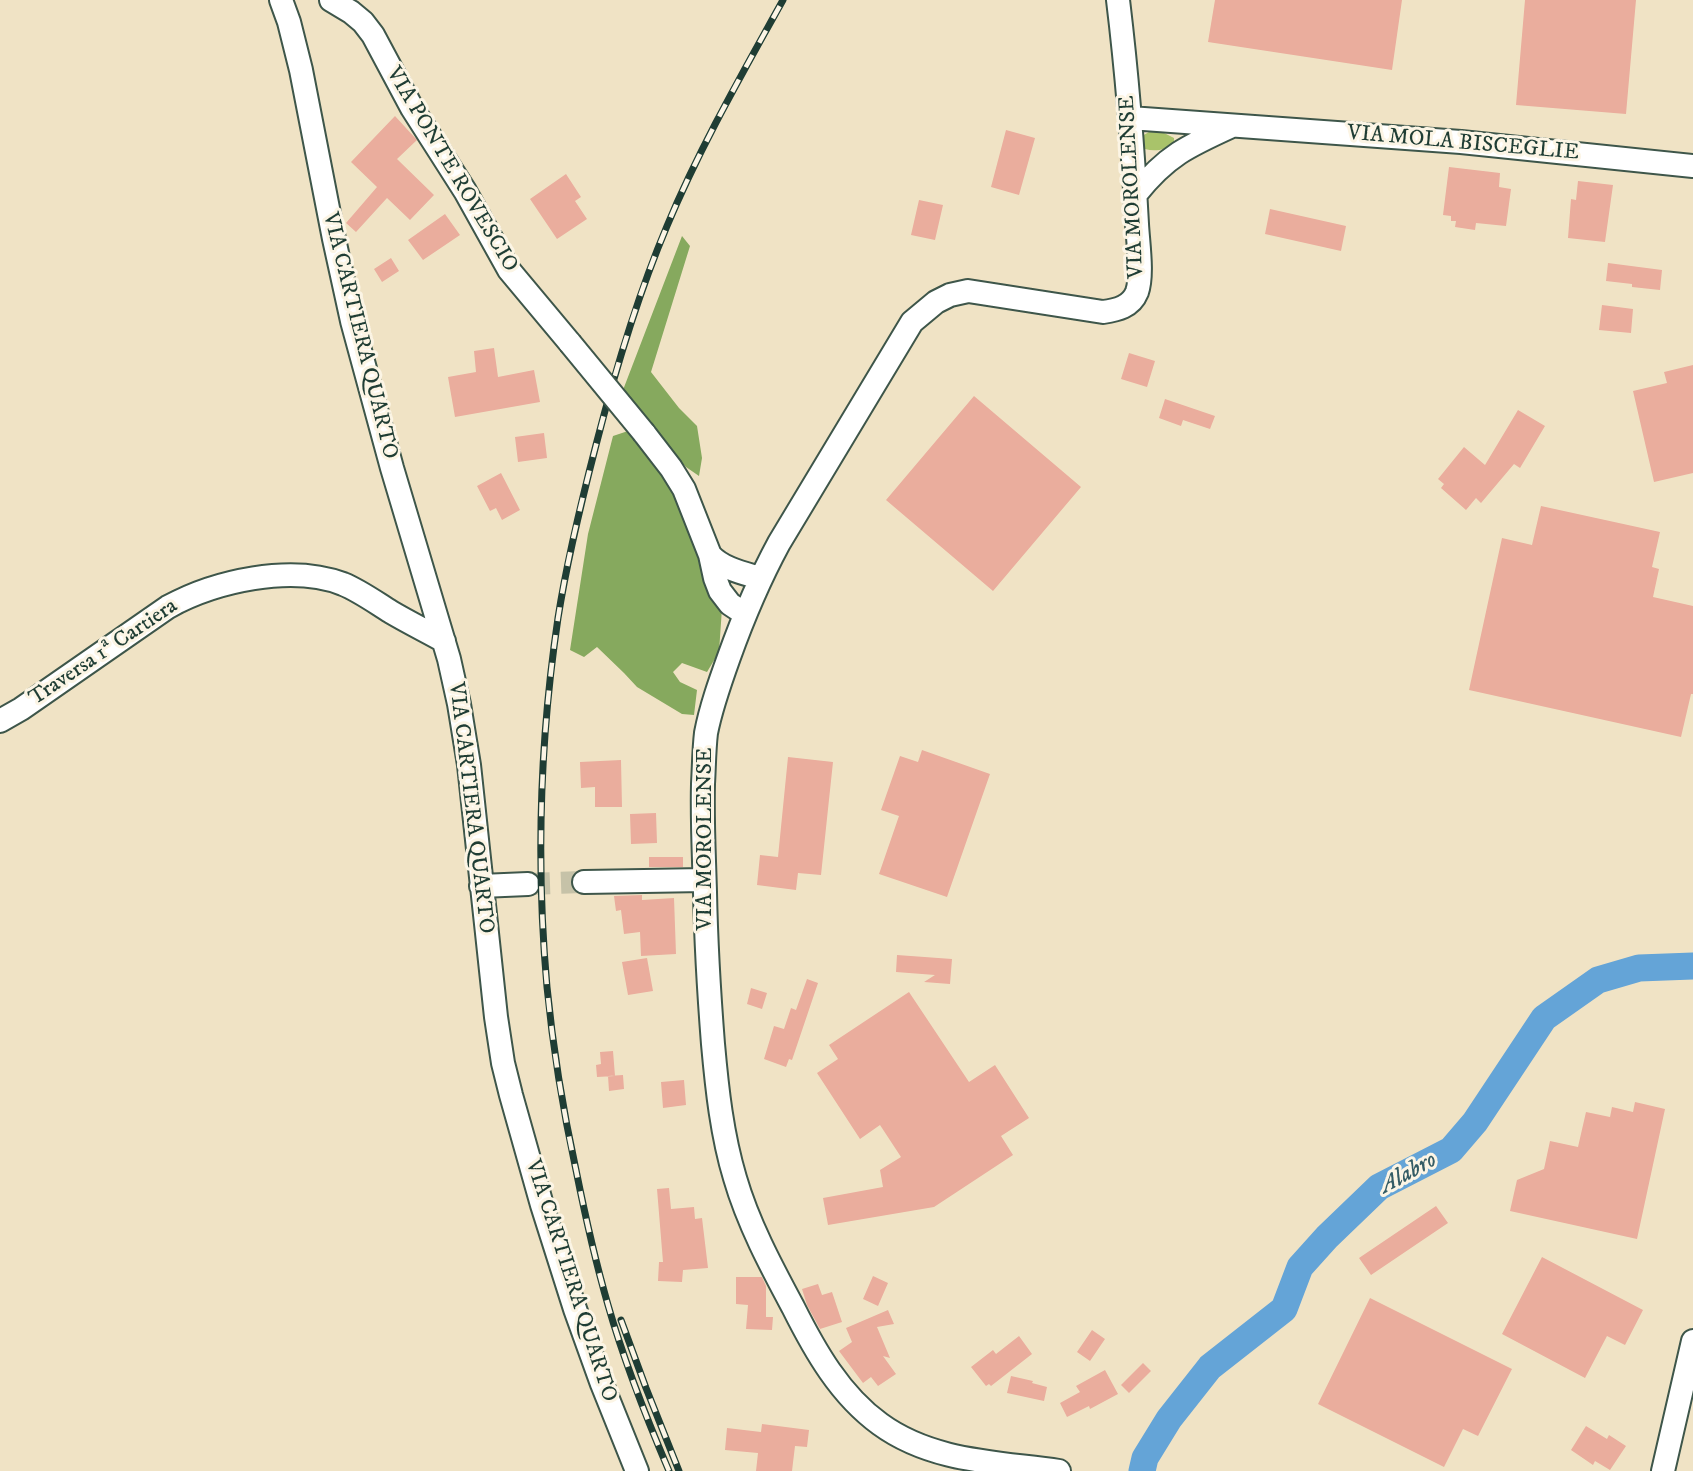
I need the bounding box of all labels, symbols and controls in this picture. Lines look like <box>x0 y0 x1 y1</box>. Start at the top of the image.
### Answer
street label: VIA PONTE ROVESCIO <box>379 63 523 277</box>
street label: VIA MOROLENSE <box>1115 95 1151 279</box>
street label: VIA MOLA BISCEGLIE <box>1346 121 1580 167</box>
street label: VIA CARTIERA QUARTO <box>316 210 402 462</box>
street label: Traversa 1ª Cartiera <box>25 594 183 712</box>
street label: VIA CARTIERA QUARTO <box>441 681 499 935</box>
street label: VIA MOROLENSE <box>693 747 719 931</box>
water label: Alabro <box>1376 1147 1442 1201</box>
street label: VIA CARTIERA QUARTO <box>518 1157 622 1405</box>

